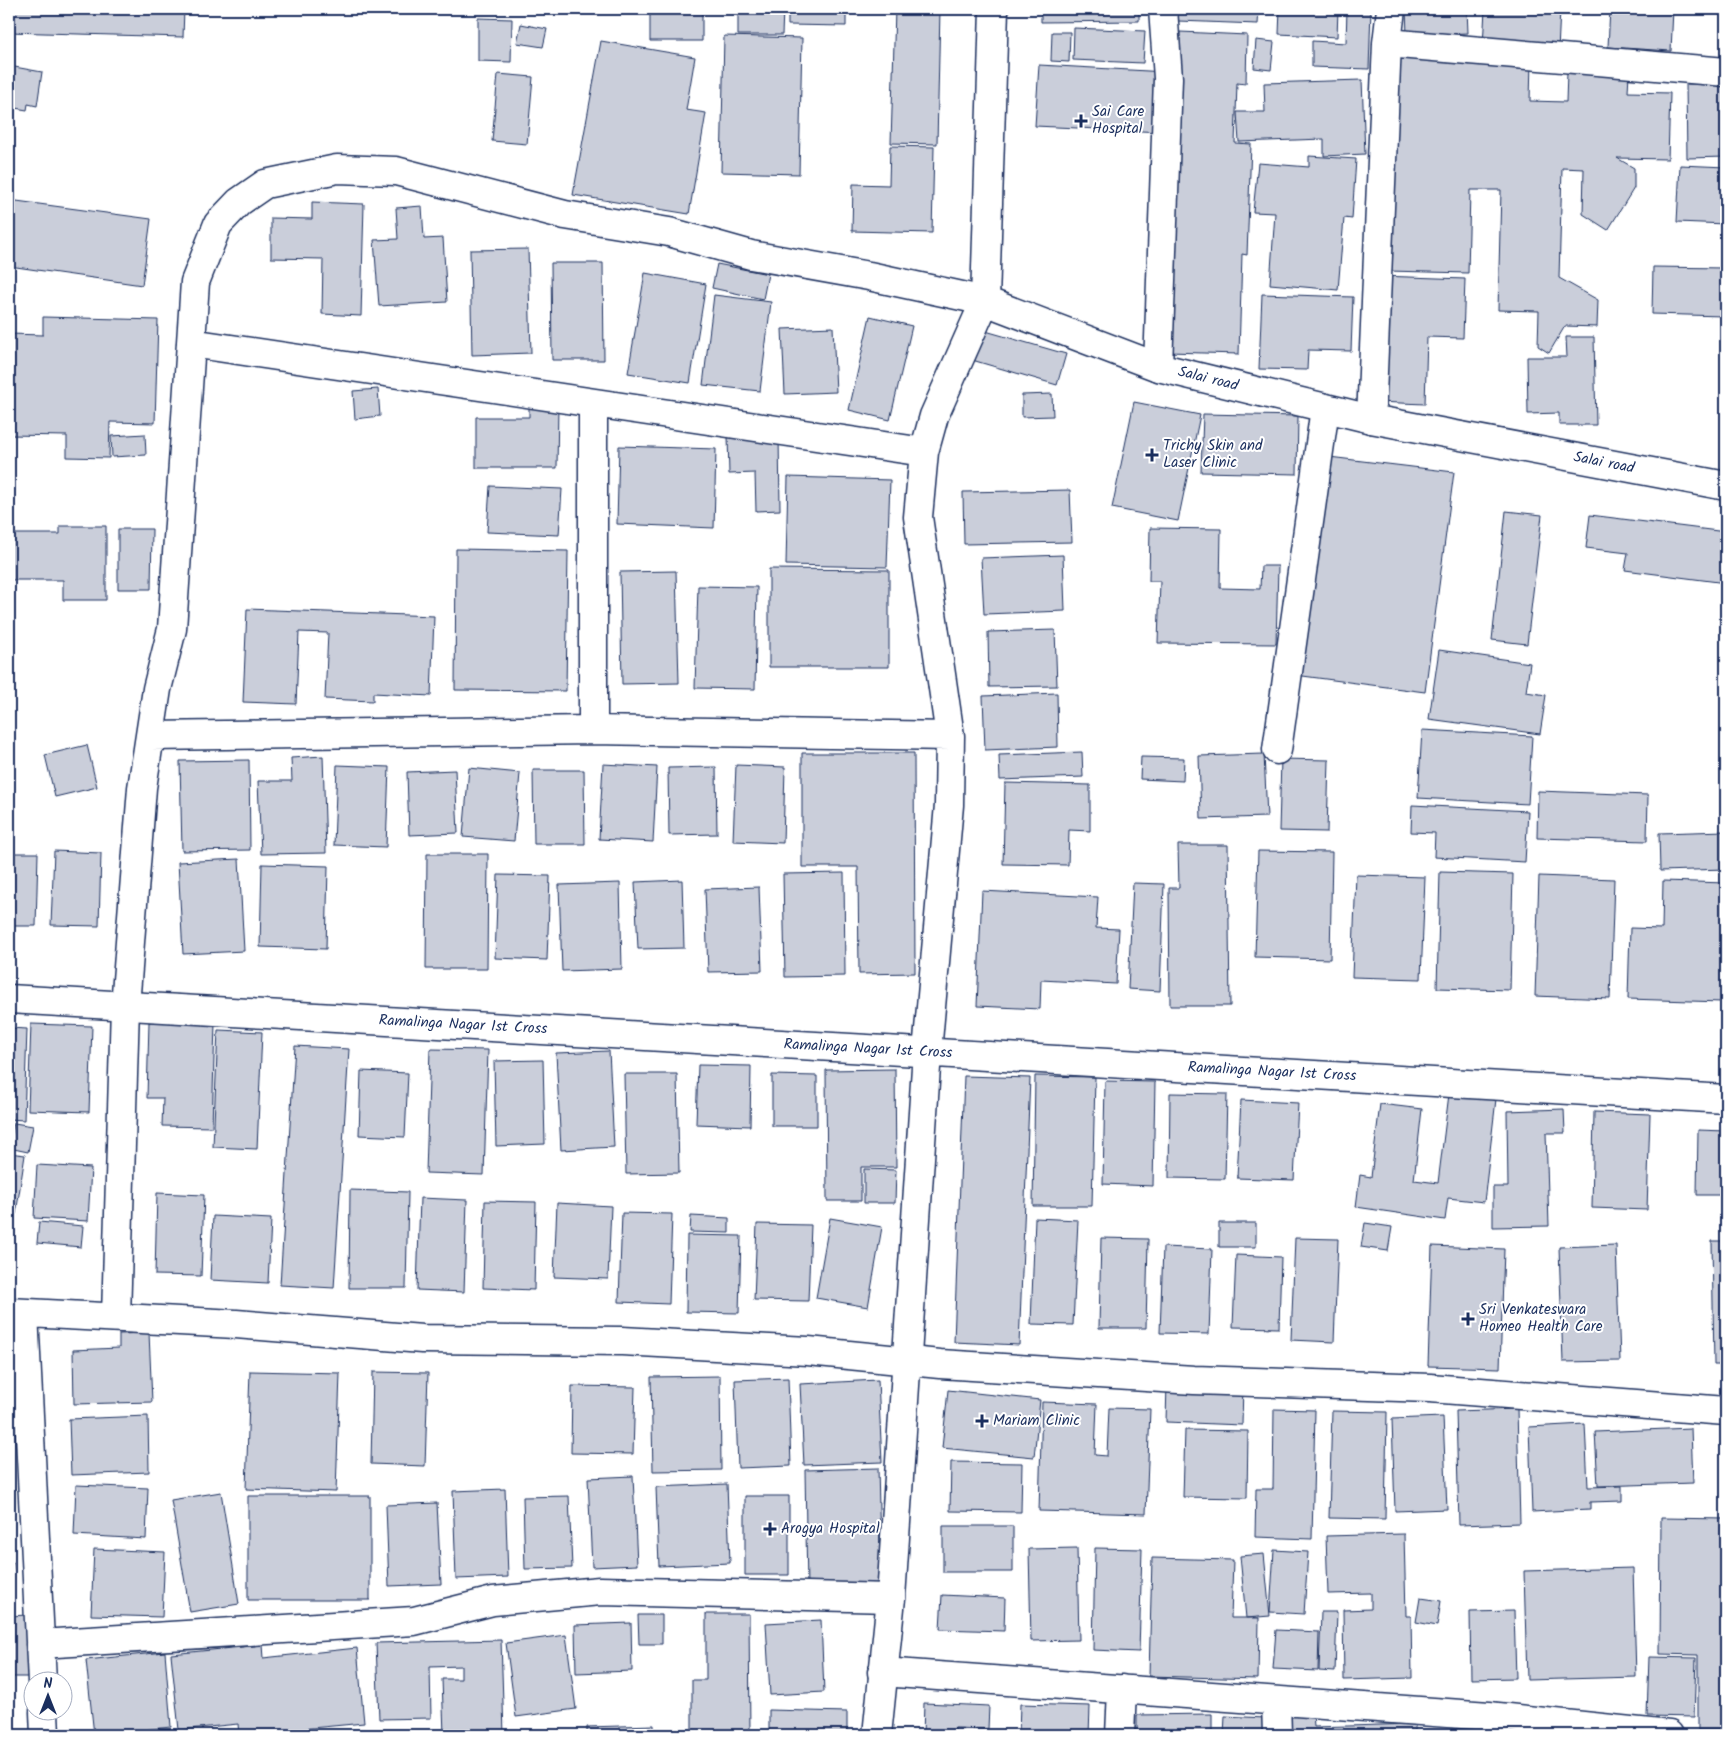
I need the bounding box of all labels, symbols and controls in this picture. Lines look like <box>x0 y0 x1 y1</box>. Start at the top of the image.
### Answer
place label: Sai Care Hospital <box>1092 100 1145 141</box>
marker: Sai Care Hospital <box>1074 114 1088 128</box>
street label: Salai road <box>1175 360 1241 398</box>
place label: Trichy Skin and Laser Clinic <box>1163 434 1263 475</box>
street label: Salai road <box>1571 445 1637 481</box>
marker: Trichy Skin and Laser Clinic <box>1145 448 1159 462</box>
street label: Ramalinga Nagar 1st Cross <box>378 1009 549 1041</box>
street label: Ramalinga Nagar 1st Cross <box>783 1033 954 1065</box>
street label: Ramalinga Nagar 1st Cross <box>1187 1056 1358 1088</box>
place label: Sri Venkateswara Homeo Health Care <box>1479 1298 1603 1339</box>
marker: Sri Venkateswara Homeo Health Care <box>1461 1312 1475 1326</box>
place label: Mariam Clinic <box>993 1409 1080 1433</box>
marker: Mariam Clinic <box>975 1414 989 1428</box>
place label: Arogya Hospital <box>781 1517 880 1541</box>
marker: Arogya Hospital <box>763 1522 777 1536</box>
north arrow <box>22 1672 72 1722</box>
text: N <box>44 1673 53 1695</box>

